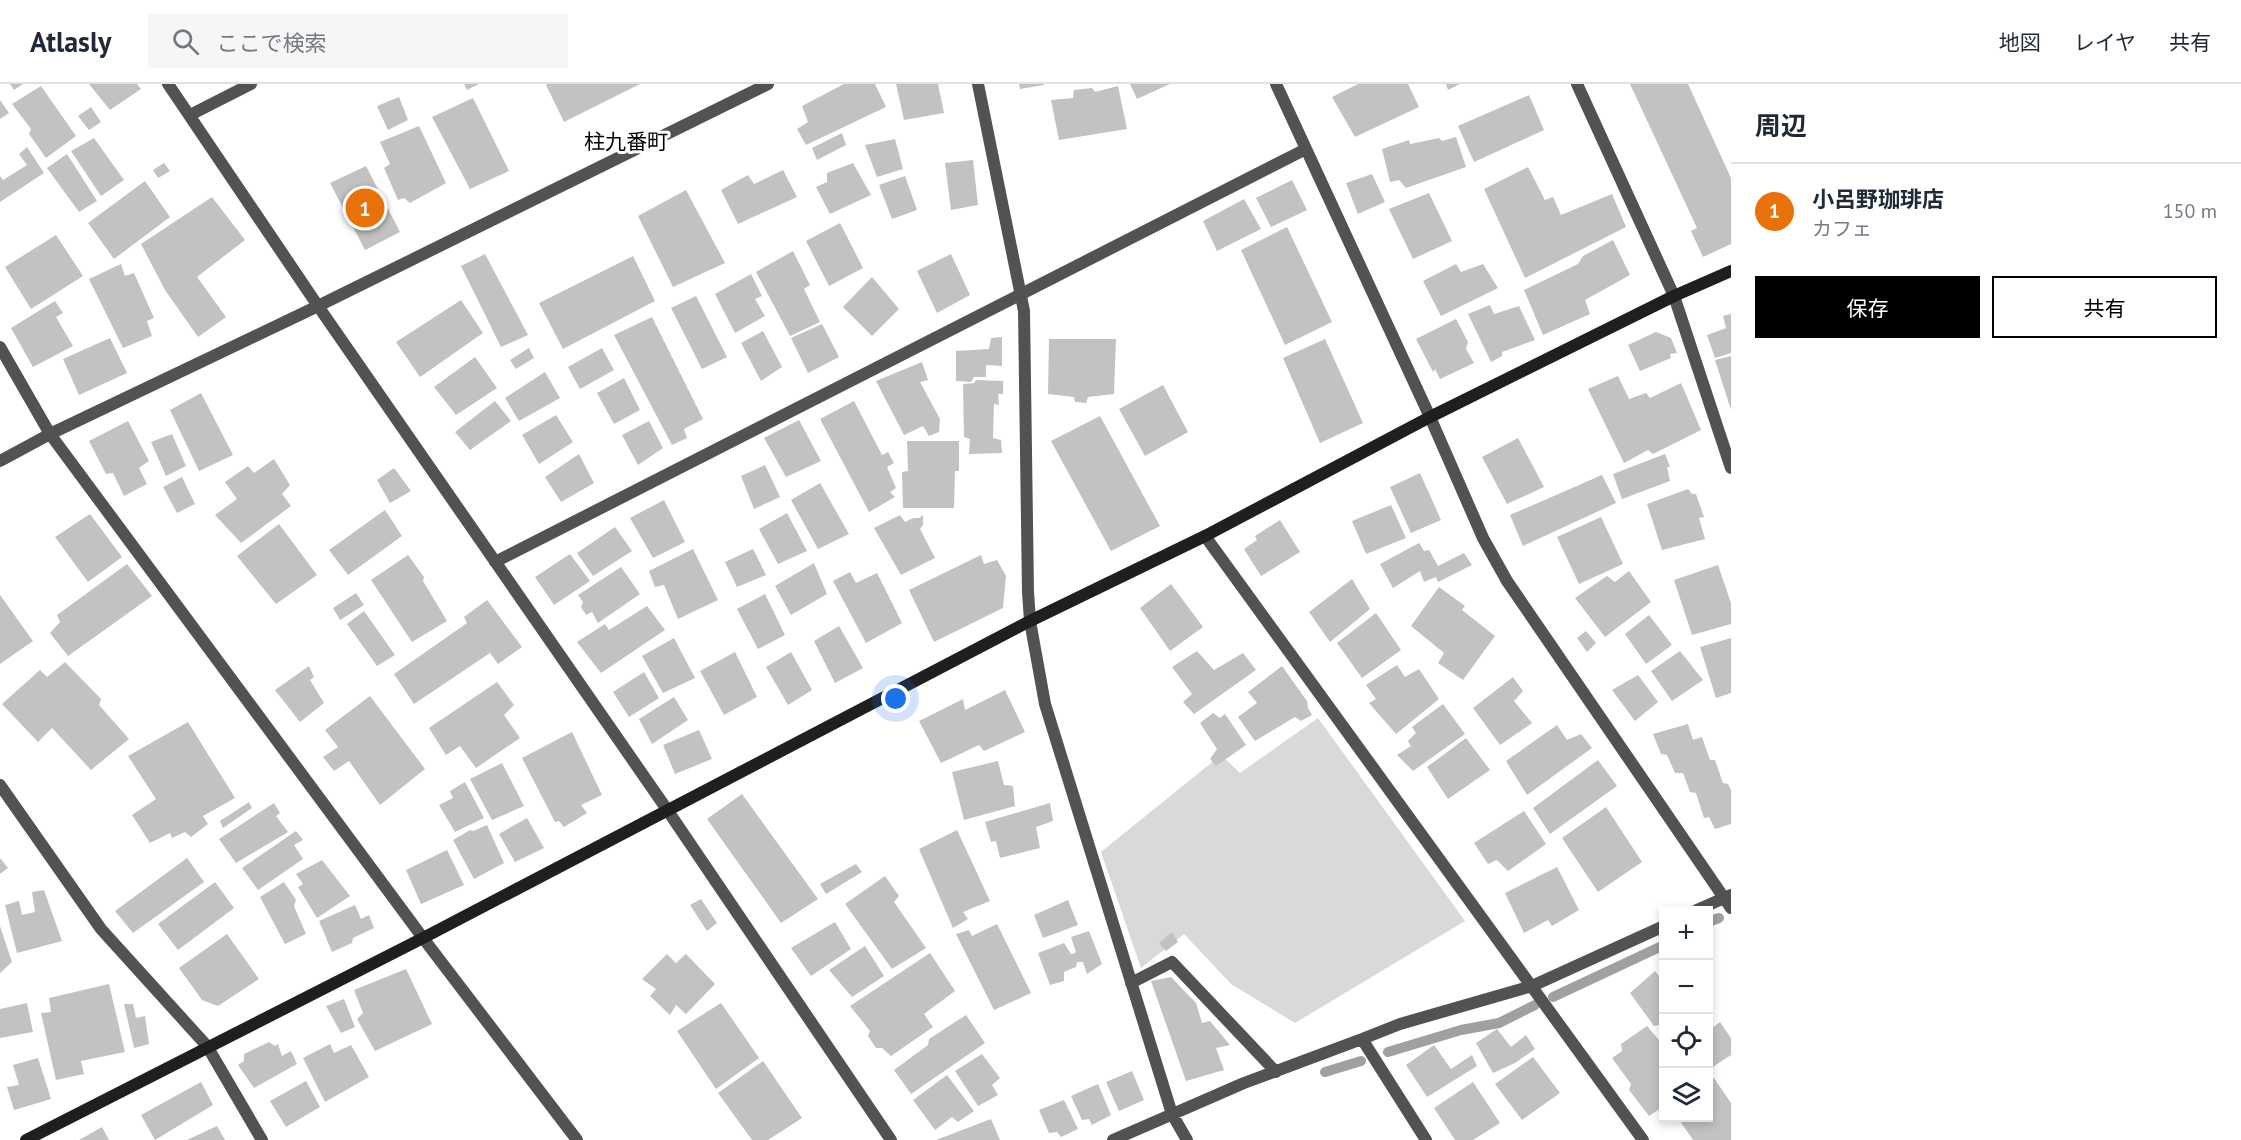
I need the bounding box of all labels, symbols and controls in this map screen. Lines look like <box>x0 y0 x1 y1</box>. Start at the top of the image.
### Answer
search box <box>148 14 568 68</box>
text: Atlasly <box>30 23 112 60</box>
icon: search <box>169 25 202 58</box>
text: ここで検索 <box>217 29 327 57</box>
text: 地図 <box>1999 29 2041 56</box>
text: レイヤ <box>2074 29 2136 56</box>
text: 共有 <box>2169 29 2211 56</box>
text: 周辺 <box>1755 109 1807 142</box>
district label: 柱九番町 <box>584 128 668 155</box>
text: 小呂野珈琲店 <box>1812 185 1944 213</box>
pin: 1 <box>346 186 385 230</box>
text: 1 <box>1769 198 1780 224</box>
text: 150 m <box>2163 198 2217 224</box>
text: カフェ <box>1812 216 1872 242</box>
button: 保存 <box>1755 276 1980 338</box>
button: 共有 <box>1992 276 2217 338</box>
your location <box>881 684 910 713</box>
map controls <box>1659 906 1713 1122</box>
button: + <box>1659 906 1713 960</box>
button: − <box>1659 960 1713 1014</box>
button: locate <box>1659 1014 1713 1068</box>
button: layers <box>1659 1068 1713 1122</box>

